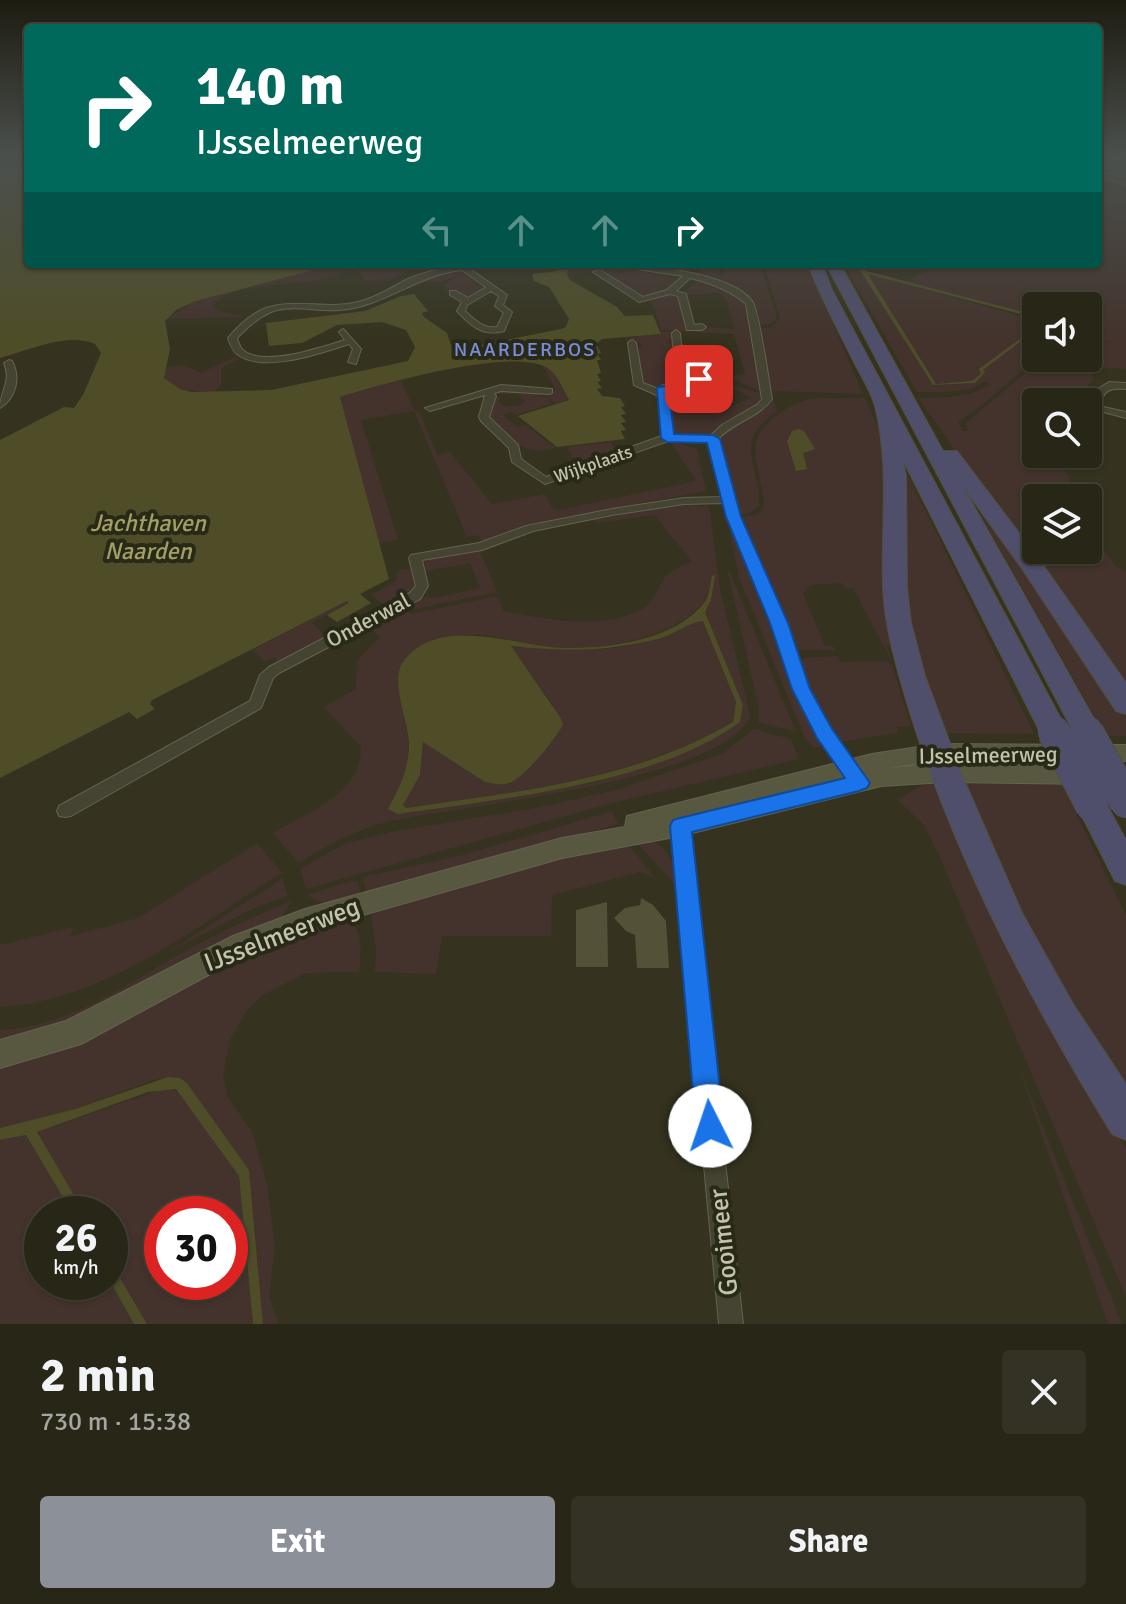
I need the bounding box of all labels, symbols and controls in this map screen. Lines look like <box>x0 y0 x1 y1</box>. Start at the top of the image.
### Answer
text: 140 m <box>196 51 344 120</box>
icon: right <box>64 56 168 160</box>
text: IJsselmeerweg <box>196 120 423 165</box>
icon: left <box>415 208 459 252</box>
icon: ahead <box>499 208 543 252</box>
icon: ahead <box>583 208 627 252</box>
icon: right <box>667 208 711 252</box>
map controls <box>1022 292 1102 564</box>
button: sound <box>1022 292 1102 372</box>
district label: NAARDERBOS <box>454 337 596 362</box>
pin <box>665 345 733 413</box>
icon: arrive <box>677 357 721 401</box>
button: search <box>1022 388 1102 468</box>
street label: Wijkplaats <box>551 440 635 488</box>
button: layers <box>1022 484 1102 564</box>
water label: Jachthaven Naarden <box>90 508 207 566</box>
street label: Onderwal <box>321 587 415 653</box>
street label: IJsselmeerweg <box>918 740 1058 770</box>
street label: IJsselmeerweg <box>200 891 364 979</box>
position arrow <box>668 1084 752 1168</box>
street label: Gooimeer <box>702 1187 746 1297</box>
speed limit sign: 30 <box>144 1196 248 1300</box>
text: 26 <box>54 1213 98 1263</box>
text: km/h <box>53 1255 99 1280</box>
text: 2 min <box>40 1346 156 1405</box>
button: close <box>1002 1350 1086 1434</box>
text: 730 m · 15:38 <box>40 1406 191 1438</box>
button: Exit <box>40 1496 555 1588</box>
button: Share <box>571 1496 1086 1588</box>

